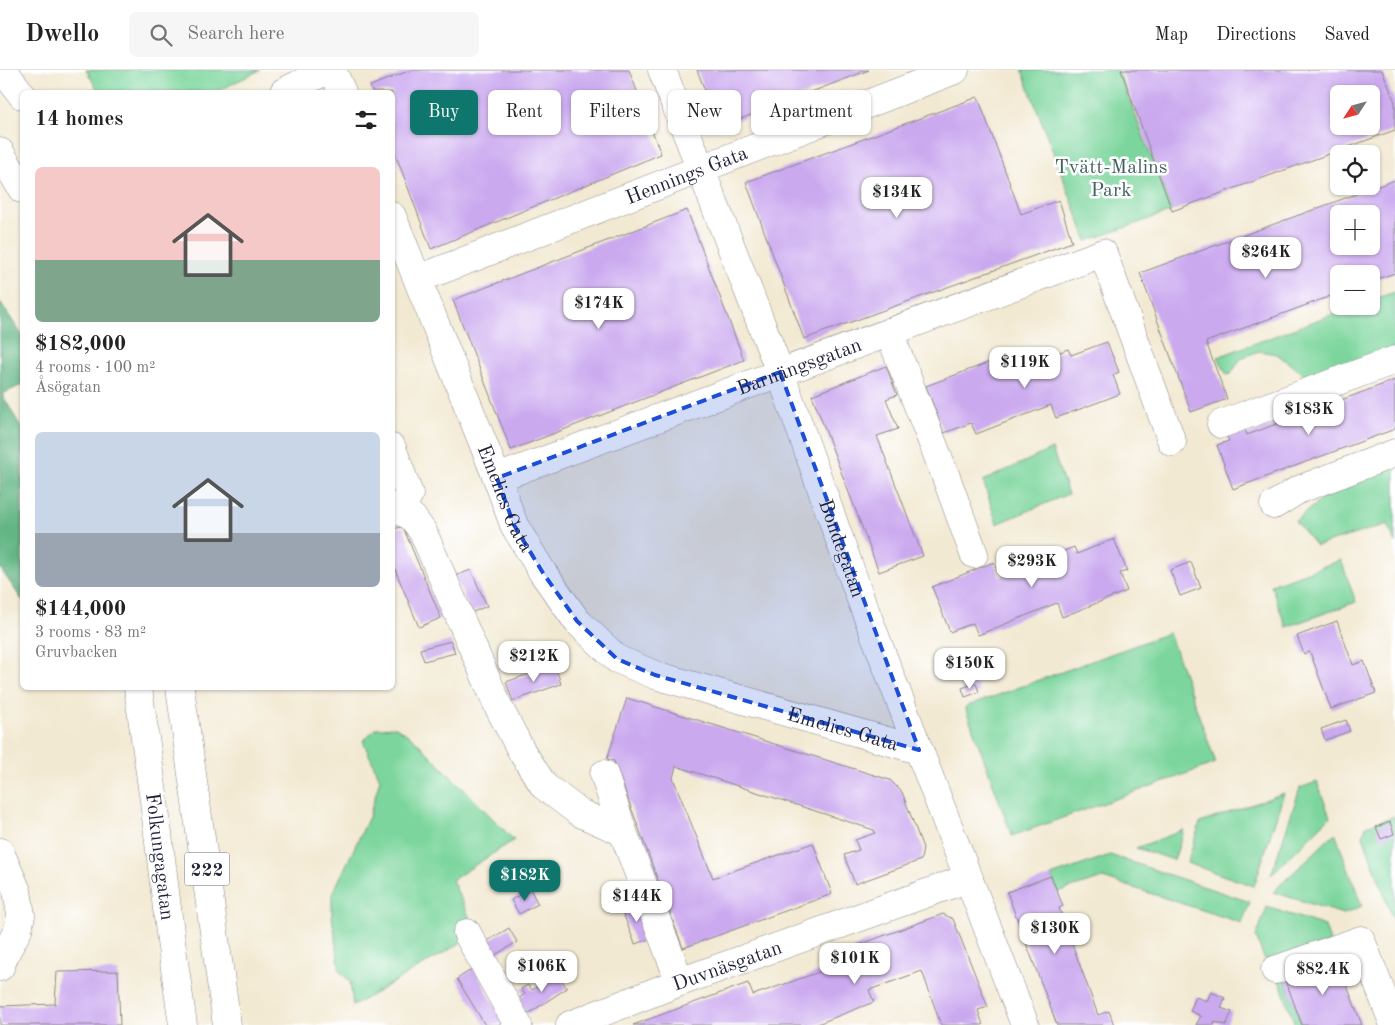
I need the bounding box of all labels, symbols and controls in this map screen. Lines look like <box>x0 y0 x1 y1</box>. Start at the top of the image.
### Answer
search box <box>129 12 479 57</box>
icon: search <box>147 21 175 49</box>
text: Dwello <box>25 23 99 47</box>
text: Search here <box>187 25 285 44</box>
text: Map <box>1155 26 1188 44</box>
text: Directions <box>1216 26 1296 44</box>
text: Saved <box>1324 26 1370 44</box>
north arrow <box>1330 85 1380 135</box>
map controls <box>1330 85 1380 315</box>
chip: Buy <box>410 90 478 135</box>
chip: Rent <box>488 90 561 135</box>
chip: Filters <box>571 90 658 135</box>
chip: New <box>668 90 741 135</box>
chip: Apartment <box>751 90 871 135</box>
icon: filters <box>352 106 380 134</box>
text: 14 homes <box>35 109 123 130</box>
street label: Hennings Gata <box>623 144 751 209</box>
button: locate <box>1330 145 1380 195</box>
park label: Tvätt-Malins Park <box>1054 158 1168 201</box>
pin: $134K <box>862 176 932 219</box>
text: $134K <box>872 185 922 201</box>
icon: home <box>163 200 253 290</box>
button: + <box>1330 205 1380 255</box>
pin: $264K <box>1231 236 1301 279</box>
text: $264K <box>1241 245 1291 261</box>
button: − <box>1330 265 1380 315</box>
pin: $174K <box>564 288 634 330</box>
text: $174K <box>574 296 624 312</box>
text: $182,000 <box>35 334 126 355</box>
street label: Barnängsgatan <box>735 336 865 400</box>
pin: $119K <box>990 346 1060 389</box>
text: $119K <box>1000 355 1050 371</box>
text: 4 rooms · 100 m² <box>35 360 155 376</box>
text: Åsögatan <box>35 380 101 396</box>
pin: $183K <box>1274 394 1344 436</box>
text: $183K <box>1284 402 1334 418</box>
street label: Emelies Gata <box>473 442 536 556</box>
icon: home <box>163 465 253 555</box>
street label: Bondegatan <box>814 497 867 601</box>
pin: $293K <box>997 546 1067 588</box>
text: $293K <box>1007 554 1057 570</box>
text: $144,000 <box>35 599 126 620</box>
text: 3 rooms · 83 m² <box>35 625 146 641</box>
pin: $212K <box>499 640 569 683</box>
text: Gruvbacken <box>35 645 118 661</box>
pin: $150K <box>935 648 1005 690</box>
text: $212K <box>509 649 559 665</box>
text: $150K <box>945 656 995 672</box>
street label: Emelies Gata <box>785 705 900 756</box>
street label: Folkungagatan <box>141 792 176 922</box>
road number: 222 <box>184 852 230 886</box>
pin: $182K <box>490 860 560 902</box>
text: $182K <box>500 868 550 884</box>
pin: $144K <box>602 880 672 923</box>
text: $144K <box>612 889 662 905</box>
pin: $130K <box>1020 912 1090 955</box>
text: $130K <box>1030 921 1080 937</box>
street label: Duvnäsgatan <box>670 938 785 996</box>
pin: $101K <box>820 942 890 985</box>
pin: $106K <box>507 950 577 993</box>
text: $101K <box>830 951 880 967</box>
pin: $82.4K <box>1282 954 1364 996</box>
text: $106K <box>517 959 567 975</box>
text: $82.4K <box>1296 962 1350 978</box>

